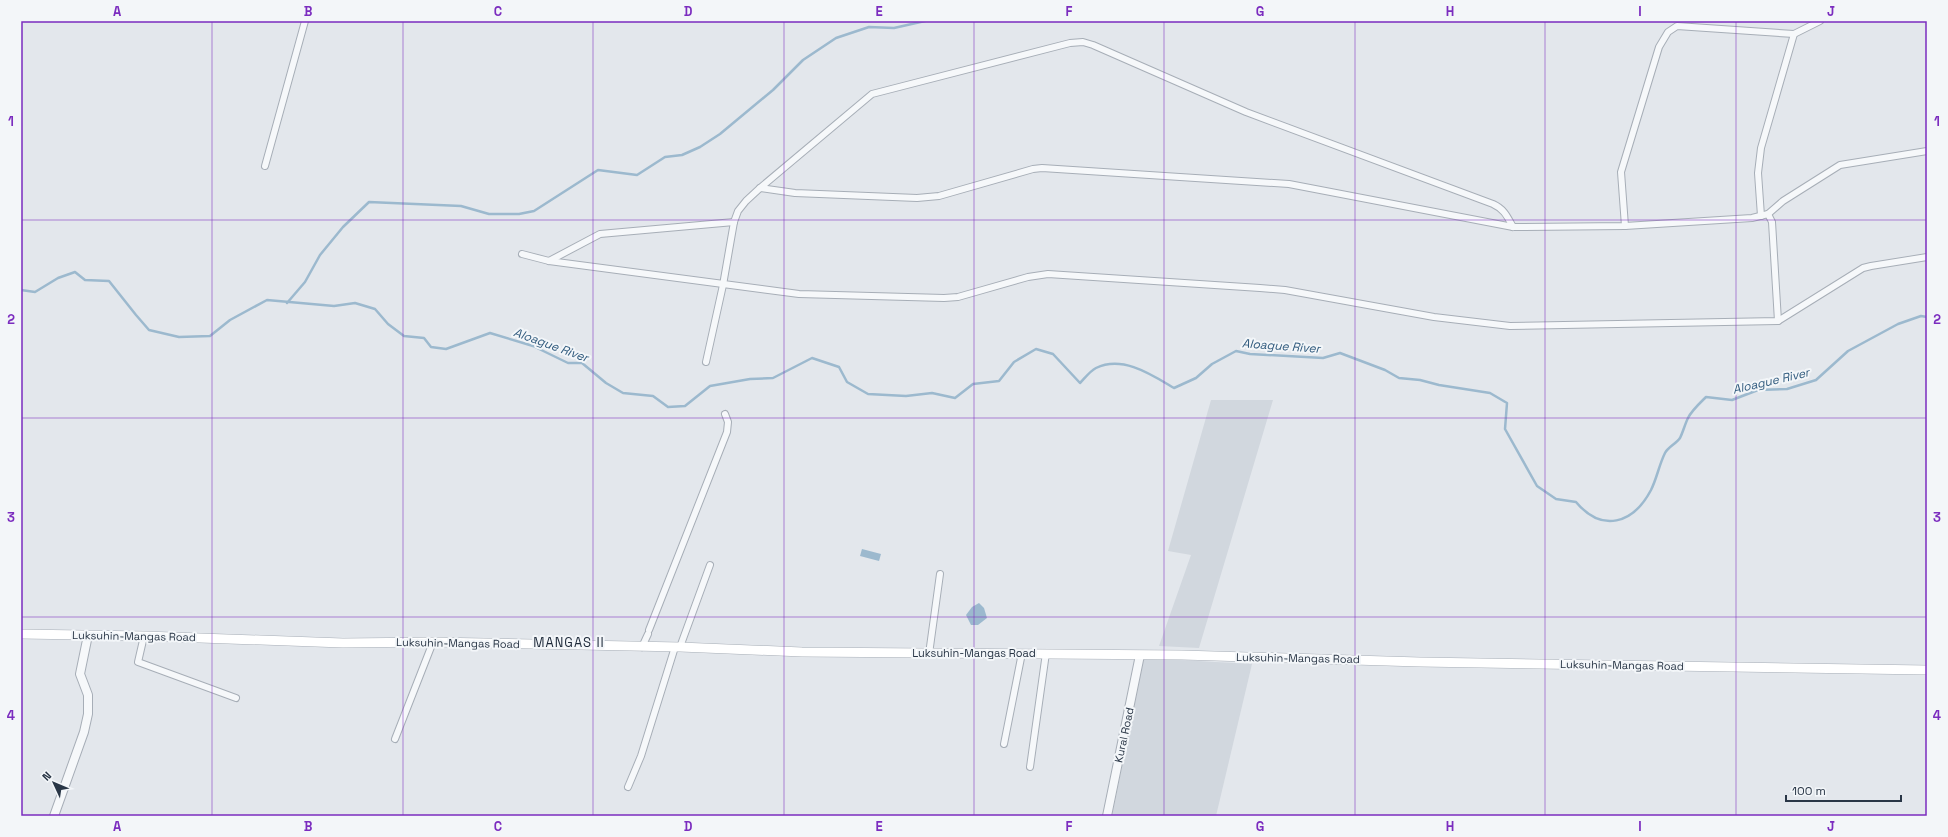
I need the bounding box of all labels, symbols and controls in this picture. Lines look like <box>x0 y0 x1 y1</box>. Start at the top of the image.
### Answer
text: A <box>113 3 122 20</box>
text: B <box>304 3 313 20</box>
text: C <box>494 3 502 20</box>
text: D <box>684 3 693 20</box>
text: E <box>875 3 883 20</box>
text: F <box>1066 3 1073 20</box>
text: G <box>1256 3 1264 20</box>
text: H <box>1446 3 1454 20</box>
text: I <box>1638 3 1642 20</box>
text: J <box>1827 3 1835 20</box>
text: 1 <box>8 113 14 130</box>
text: 1 <box>1934 113 1940 130</box>
text: 2 <box>7 311 15 328</box>
text: 2 <box>1933 311 1941 328</box>
water label: Aloague River <box>511 324 592 366</box>
water label: Aloague River <box>1241 335 1322 357</box>
water label: Aloague River <box>1731 364 1812 398</box>
text: 3 <box>7 509 15 526</box>
text: 3 <box>1933 509 1941 526</box>
street label: Luksuhin-Mangas Road <box>72 628 196 644</box>
district label: MANGAS II <box>533 634 605 651</box>
street label: Luksuhin-Mangas Road <box>396 635 520 651</box>
street label: Luksuhin-Mangas Road <box>912 646 1036 660</box>
street label: Luksuhin-Mangas Road <box>1236 650 1360 666</box>
street label: Luksuhin-Mangas Road <box>1560 657 1684 673</box>
street label: Kural Road <box>1111 706 1137 764</box>
text: 4 <box>7 707 15 724</box>
text: 4 <box>1933 707 1941 724</box>
north arrow <box>34 763 74 803</box>
text: N <box>39 769 54 784</box>
scale bar <box>1786 777 1901 803</box>
text: 100 m <box>1792 783 1826 799</box>
text: A <box>113 818 122 835</box>
text: B <box>304 818 313 835</box>
text: C <box>494 818 502 835</box>
text: D <box>684 818 693 835</box>
text: E <box>875 818 883 835</box>
text: F <box>1066 818 1073 835</box>
text: G <box>1256 818 1264 835</box>
text: H <box>1446 818 1454 835</box>
text: I <box>1638 818 1642 835</box>
text: J <box>1827 818 1835 835</box>

